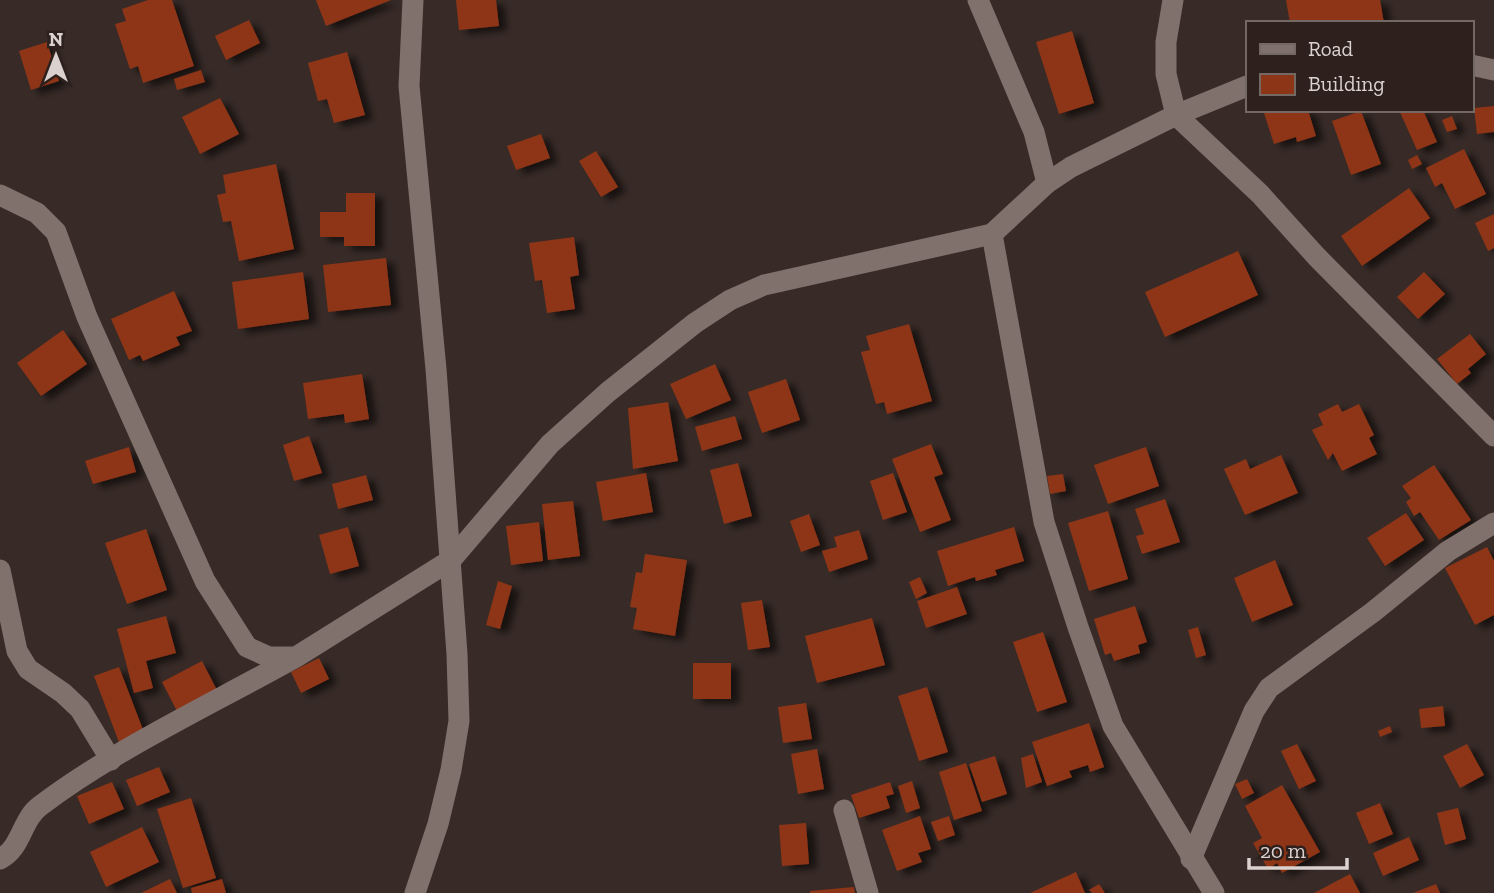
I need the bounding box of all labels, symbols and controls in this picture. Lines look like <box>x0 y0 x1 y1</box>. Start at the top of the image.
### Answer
north arrow <box>21 21 91 91</box>
legend <box>1246 21 1473 112</box>
text: N <box>49 28 63 51</box>
text: Road <box>1308 36 1354 61</box>
text: Building <box>1308 71 1385 96</box>
scale bar <box>1249 826 1347 870</box>
text: 20 m <box>1260 838 1306 863</box>

